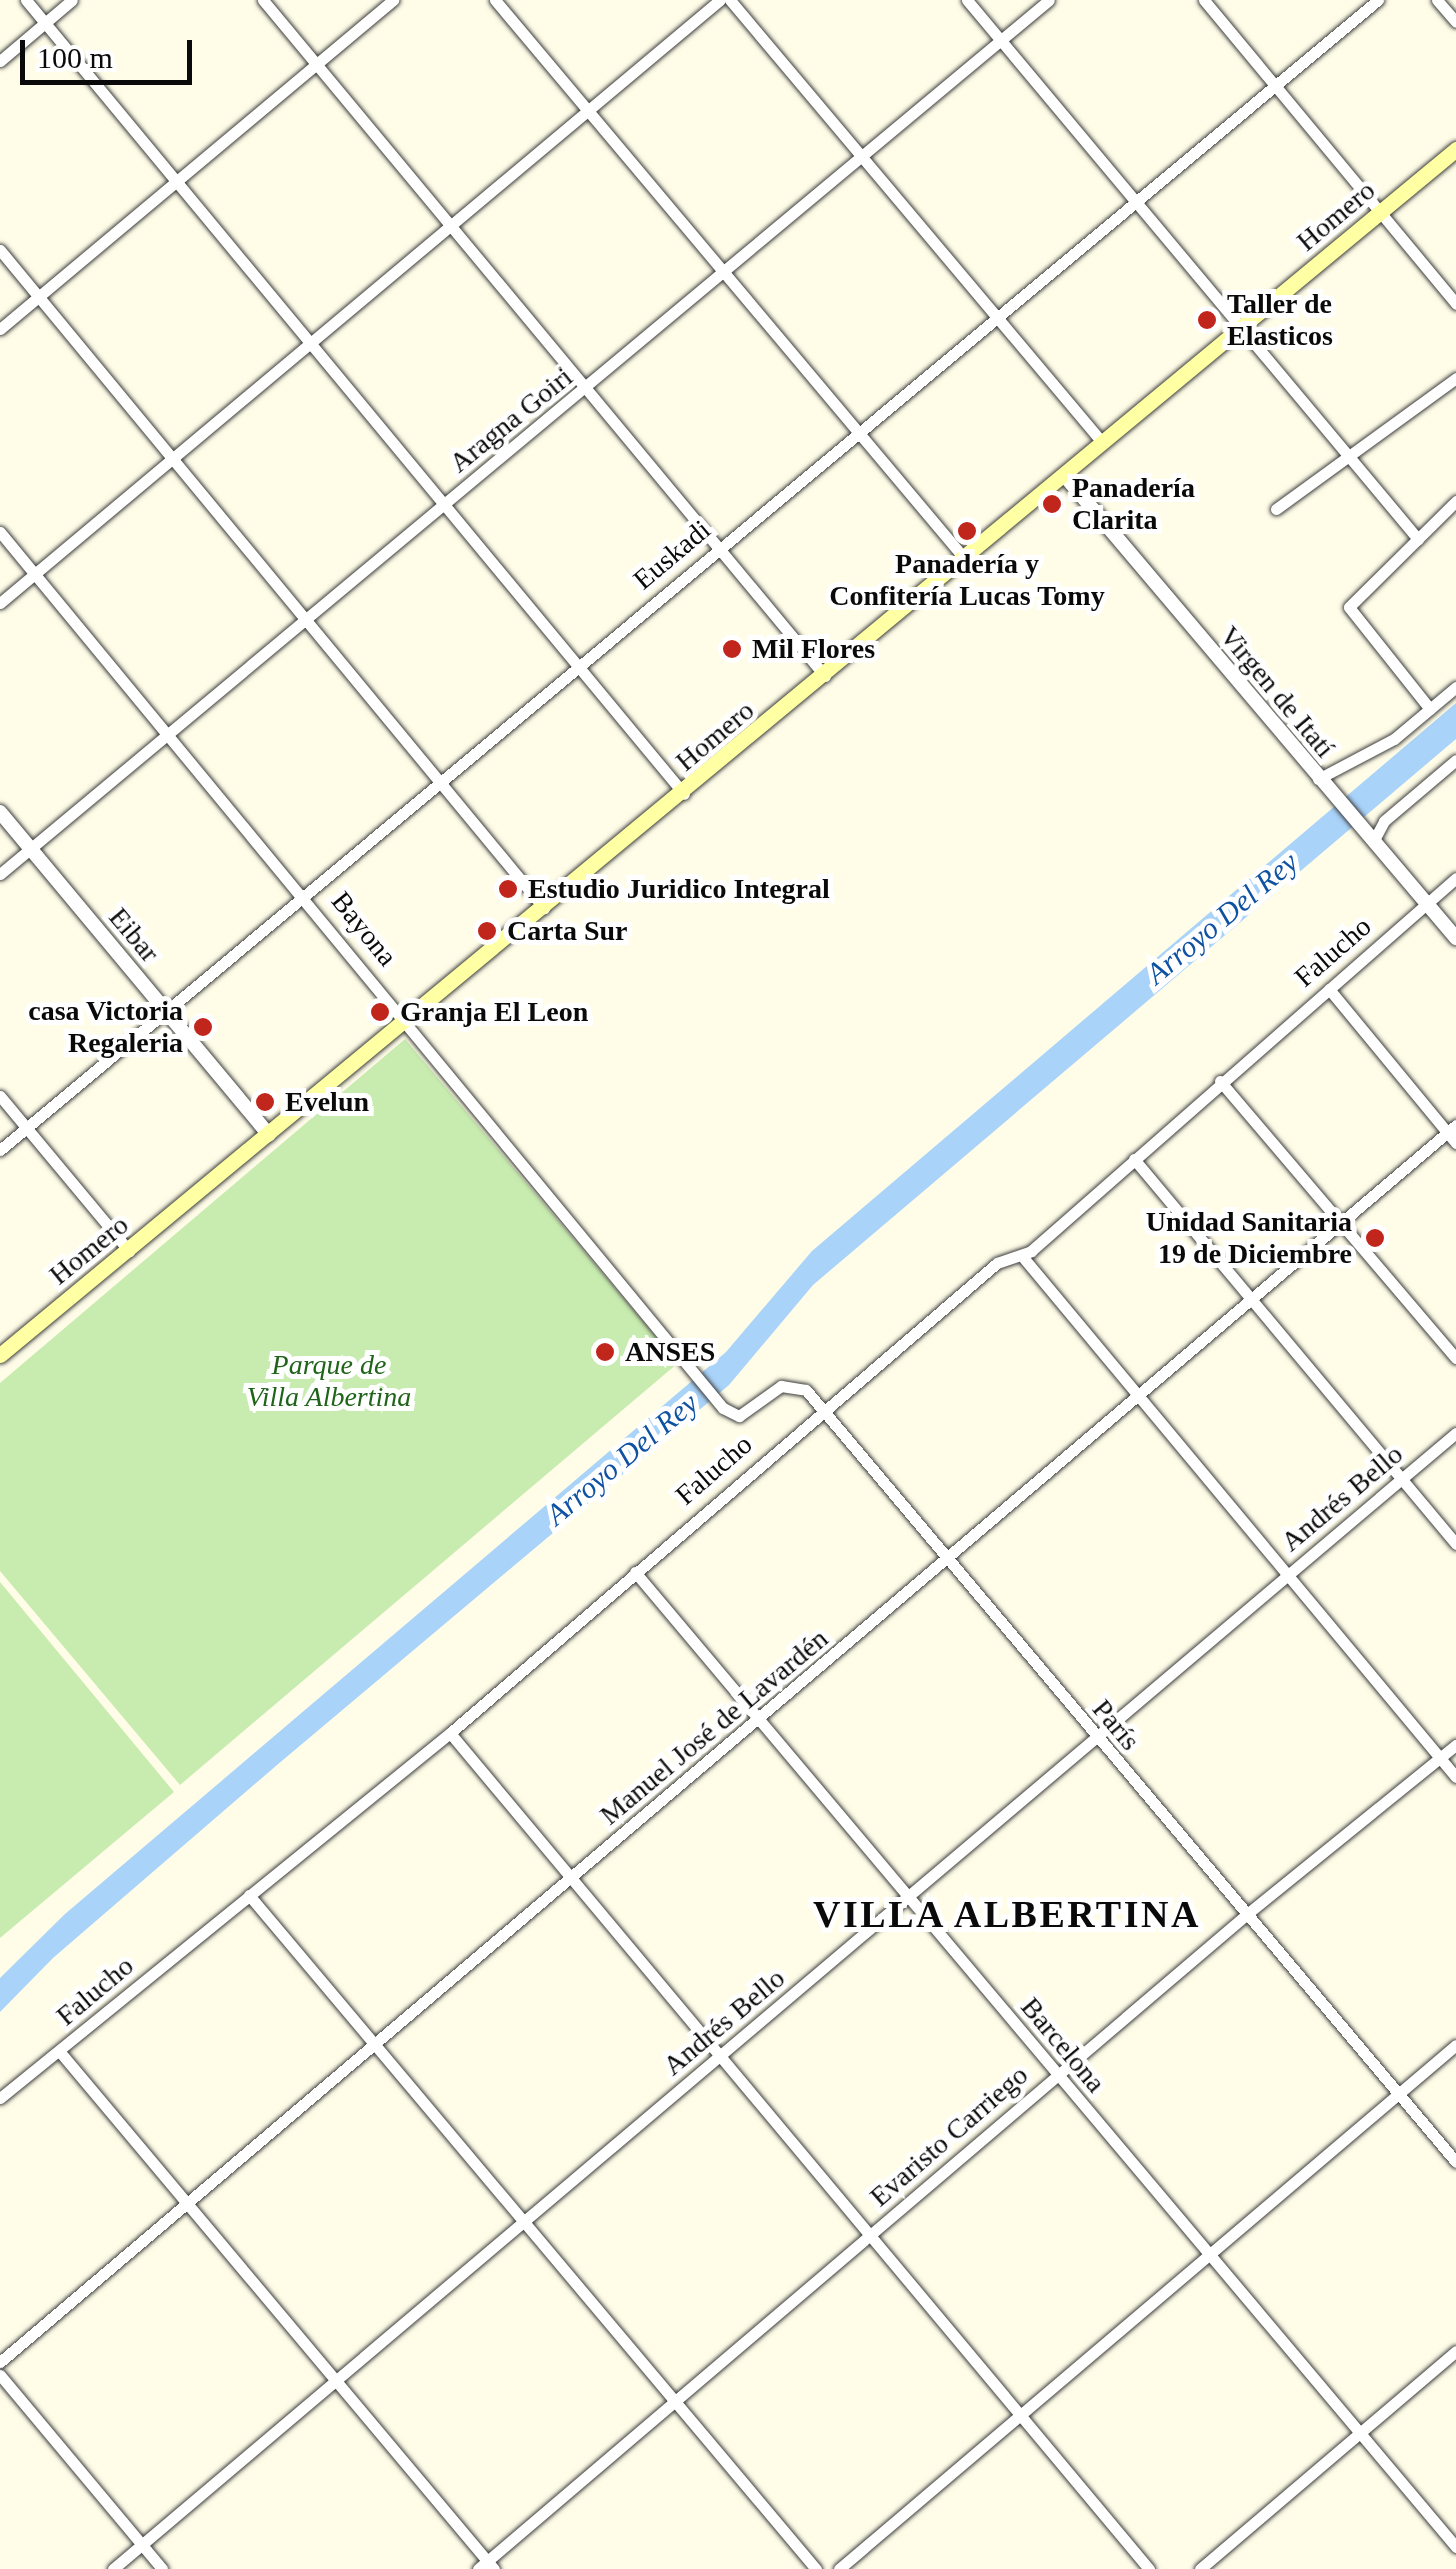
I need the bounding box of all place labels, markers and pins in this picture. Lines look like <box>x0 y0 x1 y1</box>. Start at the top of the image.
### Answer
place label: Taller de Elasticos <box>1227 287 1333 353</box>
marker: Taller de Elasticos <box>1196 309 1218 331</box>
place label: Panadería Clarita <box>1072 471 1195 537</box>
marker: Panadería Clarita <box>1041 493 1063 515</box>
marker: Panadería y Confitería Lucas Tomy <box>956 520 978 542</box>
place label: Panadería y Confitería Lucas Tomy <box>829 547 1105 613</box>
place label: Mil Flores <box>752 632 875 666</box>
marker: Mil Flores <box>721 638 743 660</box>
place label: Estudio Juridico Integral <box>528 872 830 906</box>
marker: Estudio Juridico Integral <box>497 878 519 900</box>
place label: Carta Sur <box>507 914 628 948</box>
marker: Carta Sur <box>476 920 498 942</box>
place label: casa Victoria Regaleria <box>28 994 183 1060</box>
place label: Granja El Leon <box>400 995 588 1029</box>
marker: Granja El Leon <box>369 1001 391 1023</box>
marker: casa Victoria Regaleria <box>192 1016 214 1038</box>
place label: Evelun <box>285 1085 369 1119</box>
marker: Evelun <box>254 1091 276 1113</box>
place label: Unidad Sanitaria 19 de Diciembre <box>1146 1205 1352 1271</box>
marker: Unidad Sanitaria 19 de Diciembre <box>1362 1225 1388 1251</box>
place label: ANSES <box>625 1335 715 1369</box>
marker: ANSES <box>594 1341 616 1363</box>

